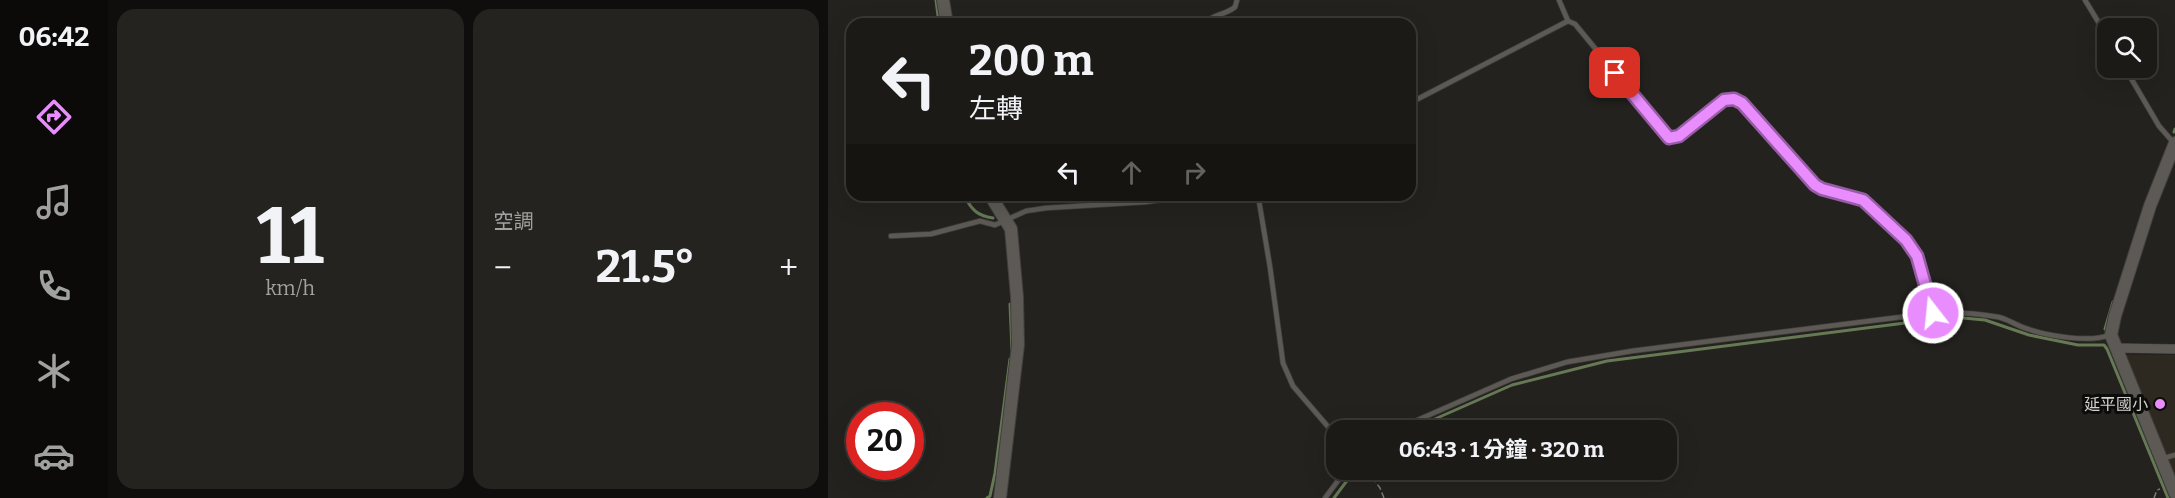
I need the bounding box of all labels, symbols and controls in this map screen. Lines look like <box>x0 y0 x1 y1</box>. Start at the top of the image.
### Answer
map controls <box>2097 18 2157 78</box>
button: search <box>2097 18 2157 78</box>
text: 06:42 <box>18 21 90 53</box>
text: 200 m <box>969 36 1094 86</box>
icon: left <box>870 42 948 120</box>
pin <box>1589 47 1640 98</box>
icon: arrive <box>1598 56 1631 89</box>
text: 左轉 <box>969 93 1023 125</box>
icon: directions <box>33 96 75 138</box>
icon: left <box>1052 156 1085 189</box>
icon: ahead <box>1115 156 1148 189</box>
icon: right <box>1178 156 1211 189</box>
icon: music <box>33 181 75 223</box>
text: 11 <box>257 190 324 284</box>
text: 空調 <box>494 209 534 233</box>
text: 21.5° <box>596 240 695 294</box>
text: − <box>494 248 512 288</box>
text: + <box>779 248 798 288</box>
icon: phone <box>33 265 75 307</box>
text: km/h <box>266 276 315 300</box>
position arrow <box>1901 281 1965 345</box>
icon: climate <box>33 350 75 392</box>
place label: 延平國小 <box>2084 395 2148 414</box>
marker: 延平國小 <box>2153 397 2167 411</box>
speed limit sign: 20 <box>846 402 924 480</box>
icon: car <box>33 435 75 477</box>
text: 06:43 · 1 分鐘 · 320 m <box>1399 436 1604 463</box>

